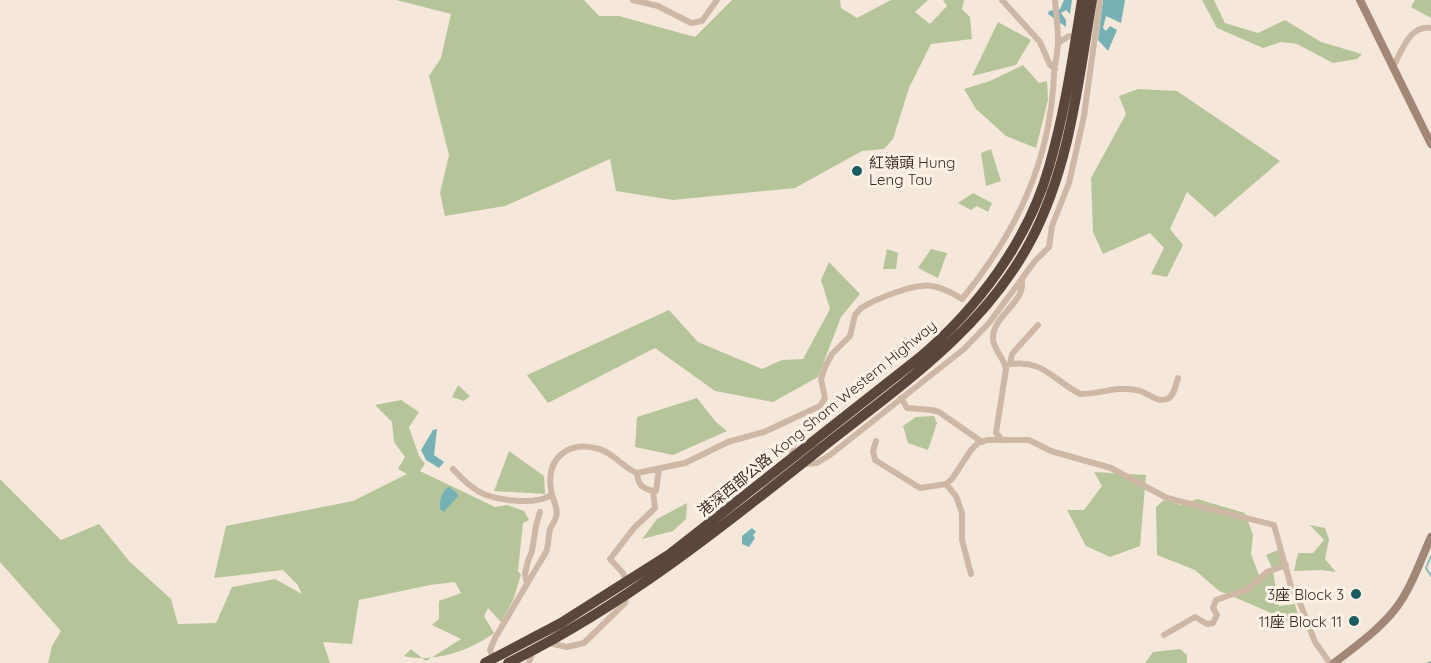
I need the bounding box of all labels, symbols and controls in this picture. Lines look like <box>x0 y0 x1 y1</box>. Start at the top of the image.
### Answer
place label: 紅嶺頭 Hung Leng Tau <box>869 153 955 189</box>
marker: 紅嶺頭 Hung Leng Tau <box>850 164 864 178</box>
street label: 港深西部公路 Kong Sham Western Highway <box>694 316 940 520</box>
place label: 3座 Block 3 <box>1267 585 1344 604</box>
marker: 3座 Block 3 <box>1349 587 1363 601</box>
place label: 11座 Block 11 <box>1259 612 1342 631</box>
marker: 11座 Block 11 <box>1347 614 1361 628</box>

